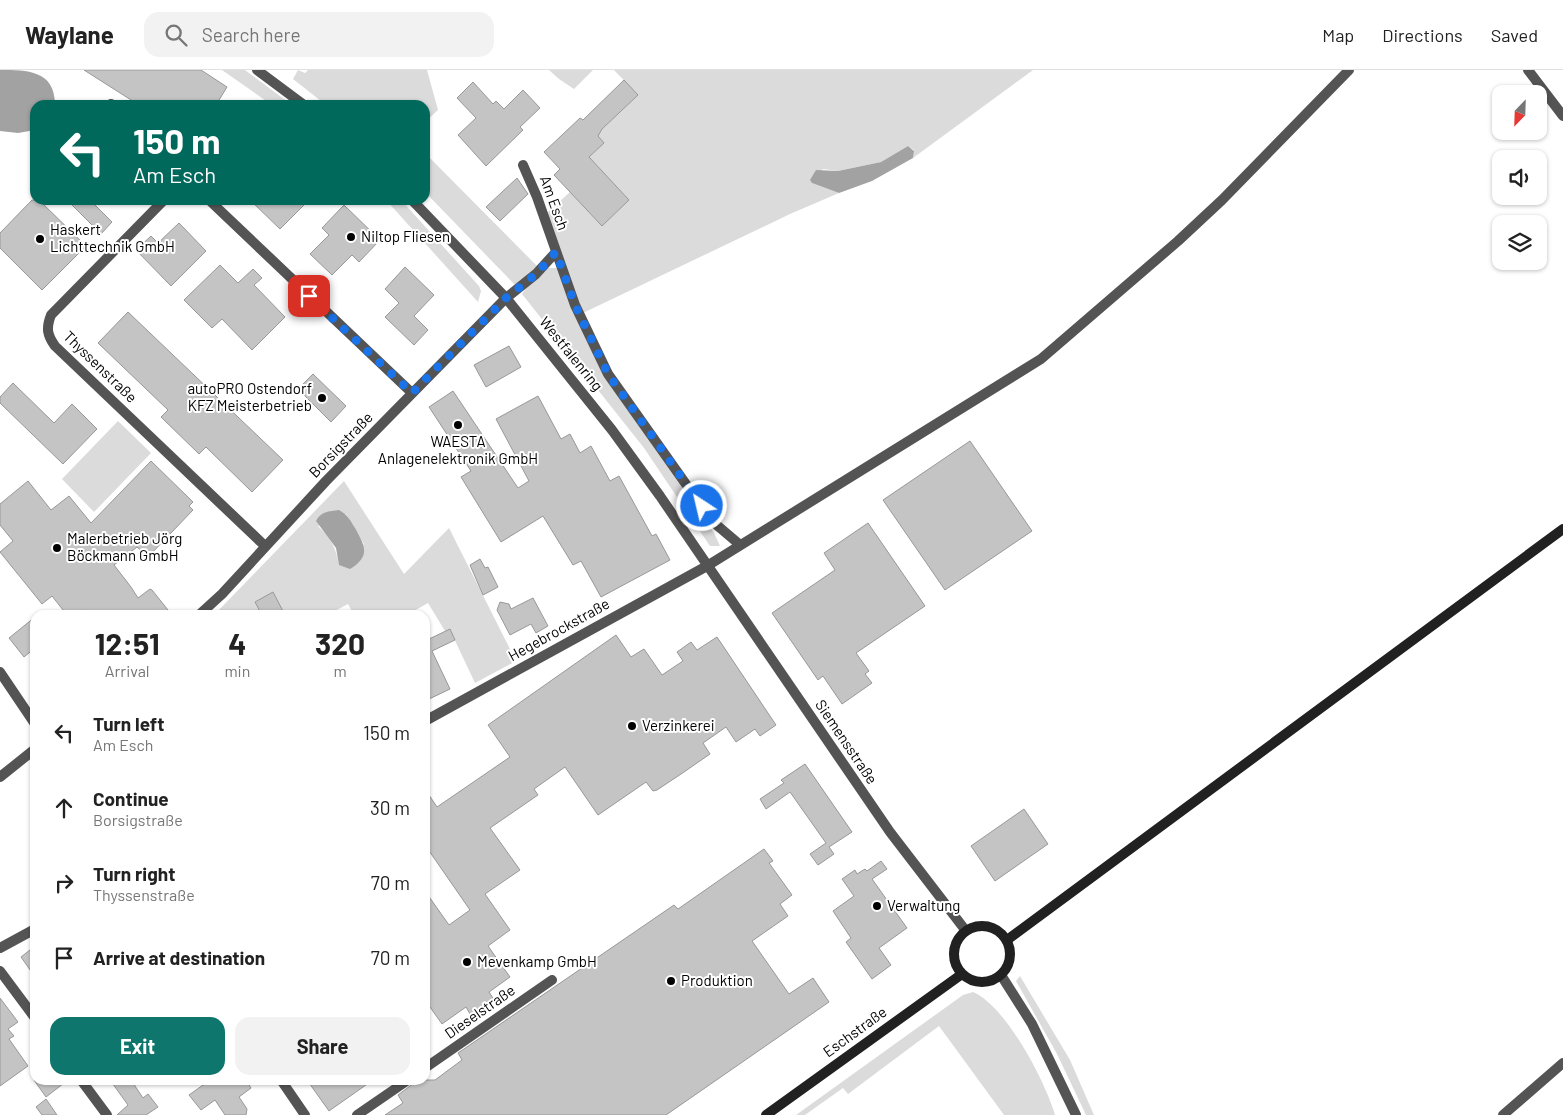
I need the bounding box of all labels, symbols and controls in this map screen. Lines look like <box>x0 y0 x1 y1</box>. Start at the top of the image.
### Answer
search box <box>144 12 494 57</box>
text: Waylane <box>25 20 114 49</box>
icon: search <box>162 21 190 49</box>
text: Search here <box>202 23 301 46</box>
text: Map <box>1322 24 1354 46</box>
text: Directions <box>1382 24 1463 46</box>
text: Saved <box>1491 24 1538 46</box>
north arrow <box>1492 85 1548 140</box>
map controls <box>1492 85 1547 270</box>
text: 150 m <box>133 119 220 161</box>
icon: left <box>50 120 115 185</box>
button: sound <box>1492 150 1547 205</box>
text: Am Esch <box>133 161 216 187</box>
street label: Am Esch <box>537 173 573 232</box>
button: layers <box>1492 215 1547 270</box>
place label: Haskert Lichttechnik GmbH <box>50 220 175 255</box>
place label: Niltop Fliesen <box>361 227 450 245</box>
marker: Niltop Fliesen <box>345 231 357 243</box>
marker: Haskert Lichttechnik GmbH <box>34 233 46 245</box>
pin <box>288 275 330 317</box>
icon: arrive <box>295 282 323 310</box>
street label: Westfalenring <box>536 312 607 394</box>
street label: Thyssenstraße <box>60 327 141 406</box>
place label: autoPRO Ostendorf KFZ Meisterbetrieb <box>187 379 312 414</box>
marker: autoPRO Ostendorf KFZ Meisterbetrieb <box>316 392 328 404</box>
street label: Borsigstraße <box>305 408 376 481</box>
marker: WAESTA Anlagenelektronik GmbH <box>452 419 464 431</box>
place label: WAESTA Anlagenelektronik GmbH <box>378 432 538 467</box>
position arrow <box>675 479 727 531</box>
place label: Malerbetrieb Jörg Böckmann GmbH <box>67 529 182 564</box>
marker: Malerbetrieb Jörg Böckmann GmbH <box>51 542 63 554</box>
street label: Hegebrockstraße <box>505 594 612 664</box>
text: 12:51 <box>95 625 160 661</box>
text: 4 <box>228 625 246 661</box>
text: 320 <box>315 625 365 661</box>
text: Arrival <box>105 661 150 680</box>
text: min <box>224 661 250 680</box>
text: m <box>334 661 347 680</box>
street label: Siemensstraße <box>812 696 882 787</box>
text: Turn left <box>93 712 164 735</box>
place label: Verzinkerei <box>642 716 715 734</box>
icon: left <box>50 719 78 747</box>
marker: Verzinkerei <box>626 720 638 732</box>
text: 150 m <box>363 721 410 744</box>
text: Am Esch <box>93 735 153 754</box>
text: Continue <box>93 787 169 810</box>
icon: ahead <box>50 794 78 822</box>
text: 30 m <box>370 796 410 819</box>
text: Borsigstraße <box>93 810 183 829</box>
text: Turn right <box>93 862 175 885</box>
icon: right <box>50 869 78 897</box>
text: 70 m <box>371 871 410 894</box>
text: Thyssenstraße <box>93 885 195 904</box>
place label: Verwaltung <box>887 896 960 914</box>
marker: Verwaltung <box>871 900 883 912</box>
icon: arrive <box>50 944 78 972</box>
text: Arrive at destination <box>93 946 265 969</box>
text: 70 m <box>371 946 410 969</box>
place label: Mevenkamp GmbH <box>477 952 597 970</box>
marker: Mevenkamp GmbH <box>461 956 473 968</box>
place label: Produktion <box>681 971 753 989</box>
marker: Produktion <box>665 975 677 987</box>
street label: Dieselstraße <box>441 980 518 1042</box>
street label: Eschstraße <box>819 1002 890 1060</box>
button: Exit <box>50 1017 225 1075</box>
button: Share <box>235 1017 410 1075</box>

